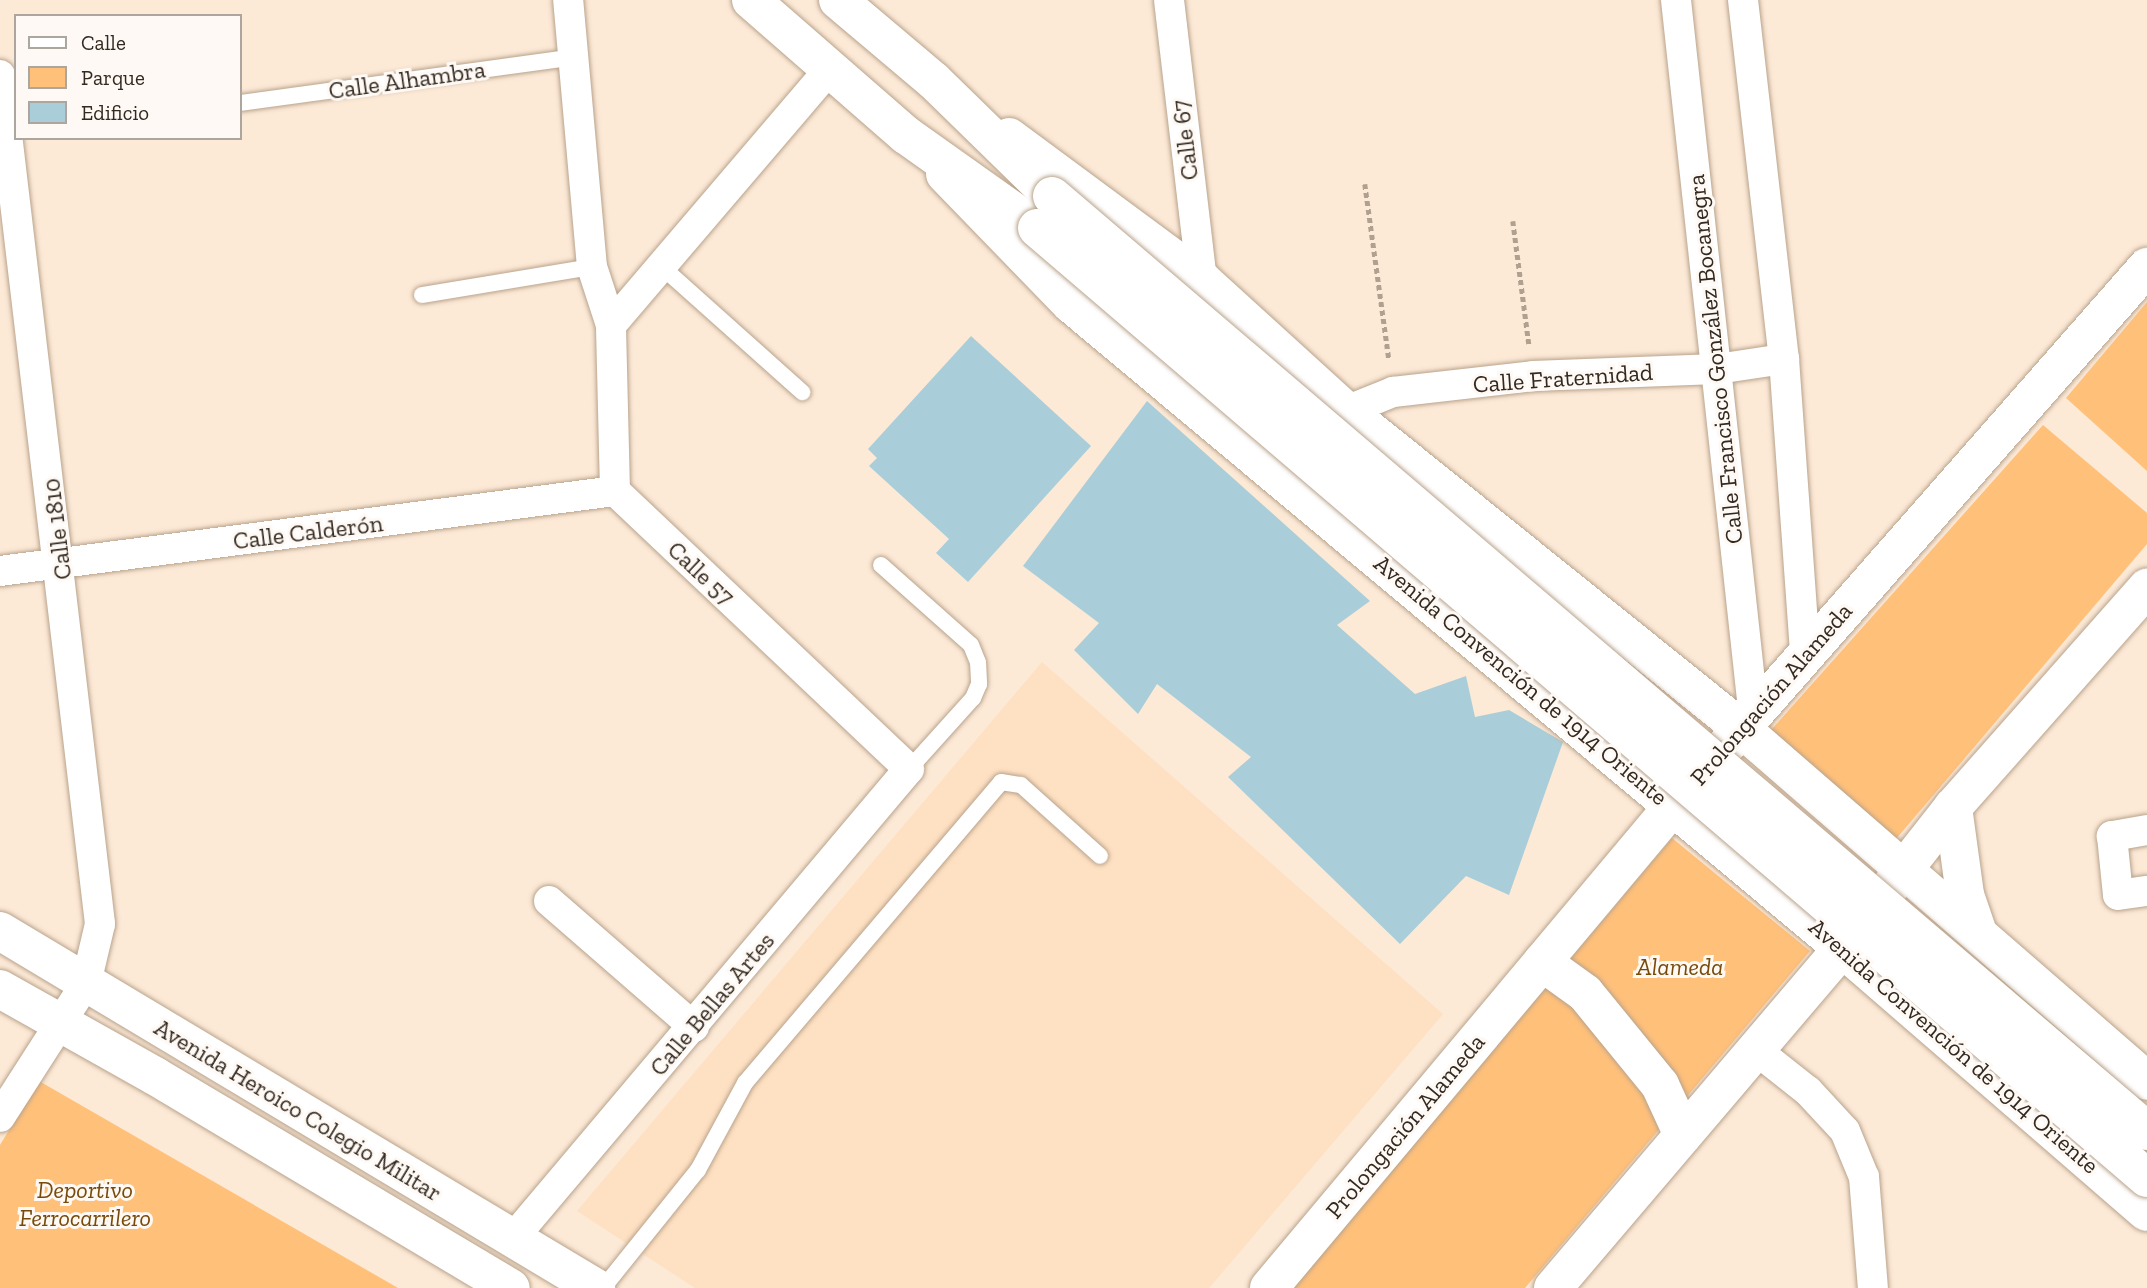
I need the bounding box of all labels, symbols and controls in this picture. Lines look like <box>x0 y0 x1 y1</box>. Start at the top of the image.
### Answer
legend <box>14 14 242 140</box>
text: Calle <box>81 30 126 55</box>
street label: Calle Alhambra <box>326 55 488 105</box>
text: Parque <box>81 65 145 90</box>
street label: Calle 67 <box>1166 98 1204 182</box>
text: Edificio <box>81 100 149 125</box>
street label: Calle Francisco González Bocanegra <box>1681 173 1749 545</box>
street label: Calle Fraternidad <box>1472 357 1654 399</box>
street label: Calle 1810 <box>37 477 77 581</box>
street label: Calle Calderón <box>231 509 385 555</box>
street label: Calle 57 <box>662 535 740 611</box>
street label: Avenida Convención de 1914 Oriente <box>1368 549 1674 811</box>
street label: Prolongación Alameda <box>1684 597 1858 791</box>
street label: Avenida Convención de 1914 Oriente <box>1803 912 2105 1180</box>
street label: Calle Bellas Artes <box>643 926 781 1082</box>
park label: Alameda <box>1637 953 1723 981</box>
street label: Avenida Heroico Colegio Militar <box>149 1013 447 1207</box>
street label: Prolongación Alameda <box>1319 1028 1491 1224</box>
park label: Deportivo Ferrocarrilero <box>19 1176 151 1232</box>

